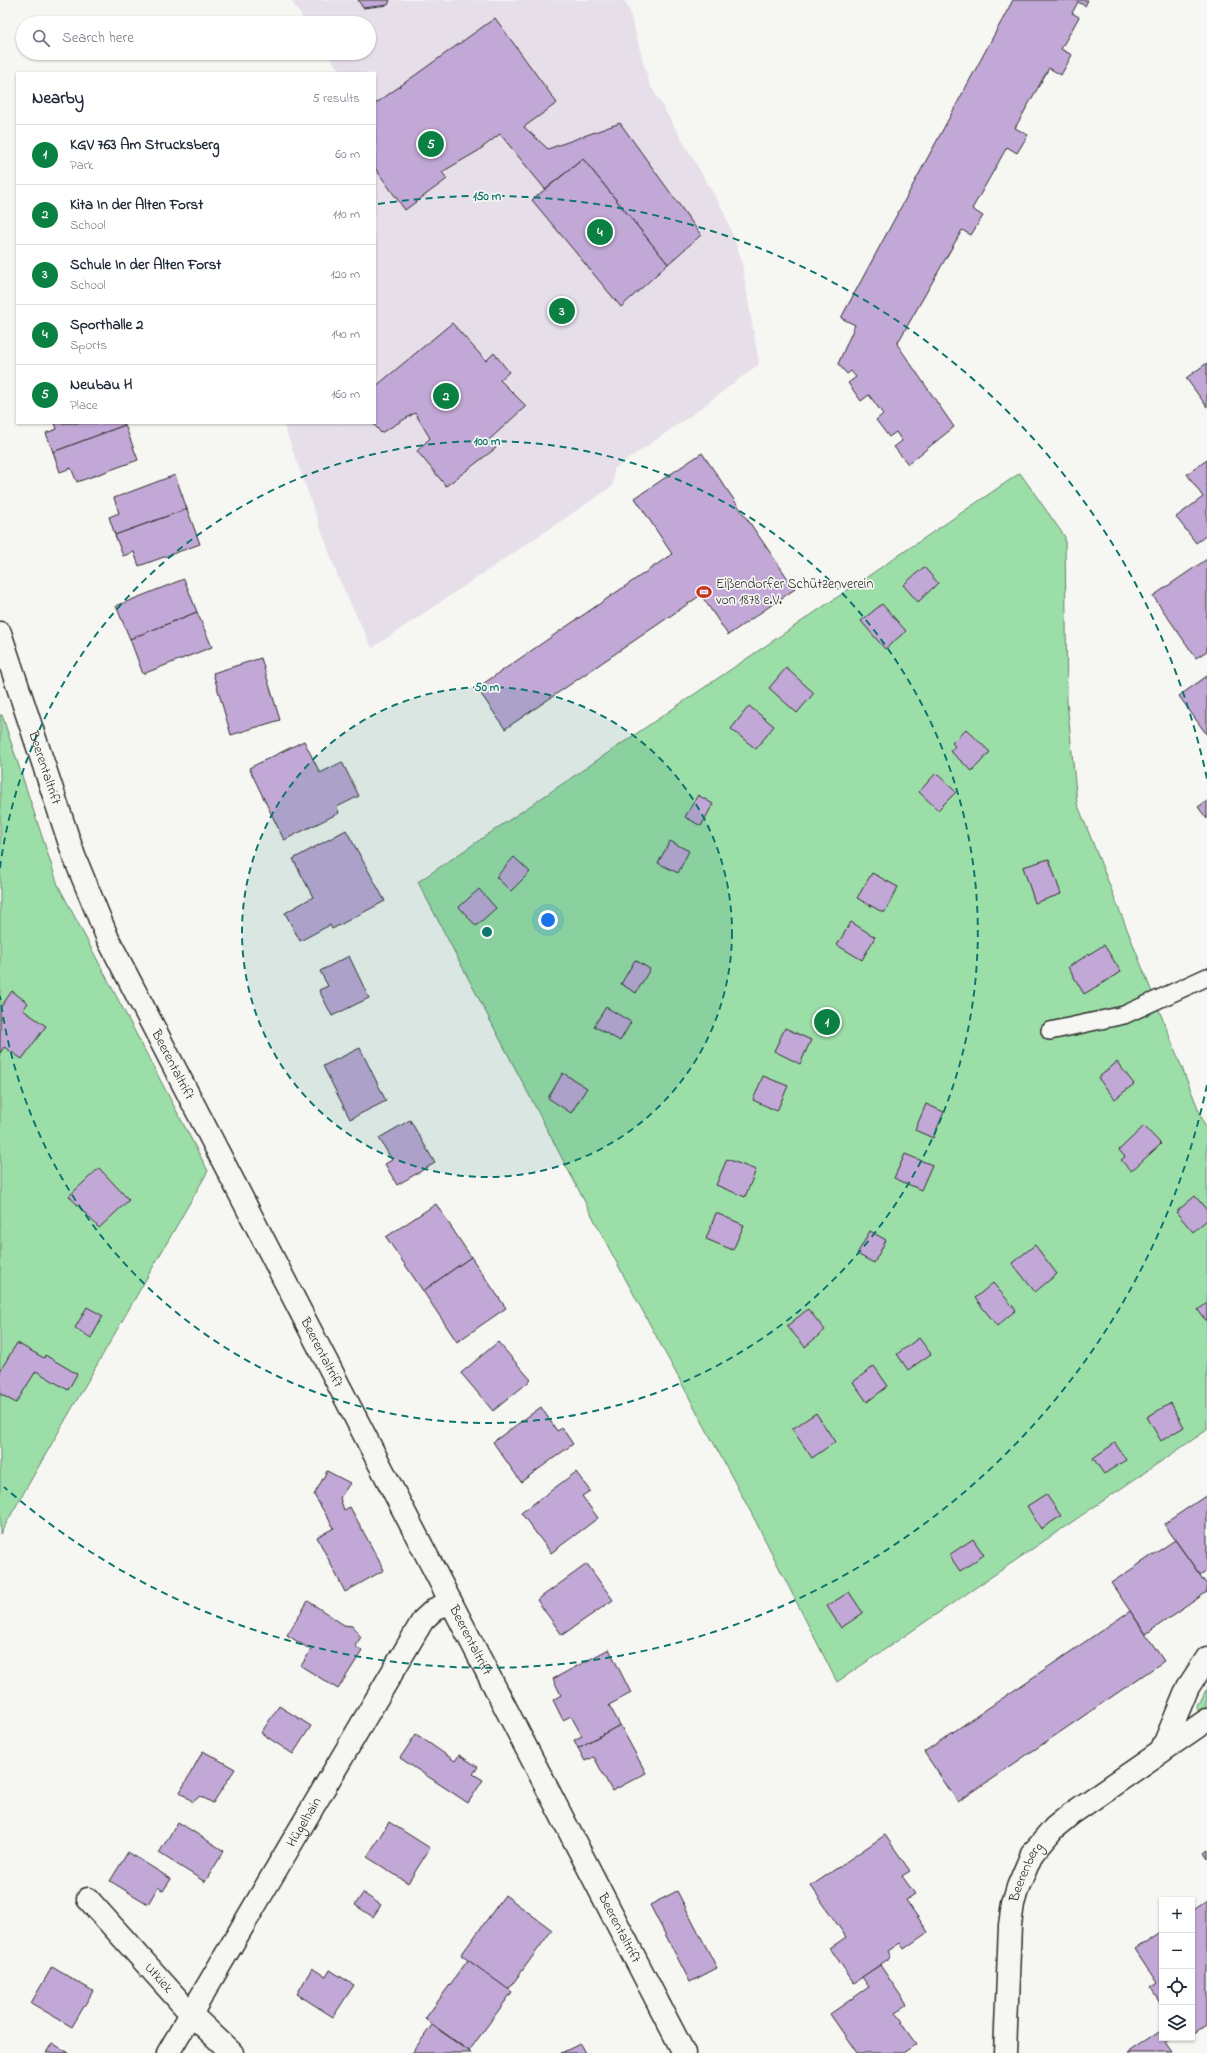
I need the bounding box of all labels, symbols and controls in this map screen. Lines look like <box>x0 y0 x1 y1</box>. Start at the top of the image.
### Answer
search box <box>16 16 376 60</box>
icon: search <box>30 27 52 49</box>
text: Search here <box>62 27 134 49</box>
text: Nearby <box>32 86 84 111</box>
text: 5 results <box>312 89 360 108</box>
pin: 5 <box>418 129 444 159</box>
text: KGV 763 Am Strucksberg <box>70 134 220 156</box>
text: 1 <box>43 145 47 164</box>
text: 60 m <box>335 145 360 164</box>
text: Park <box>70 156 94 175</box>
text: 150 m <box>473 188 502 206</box>
text: Kita In der Alten Forst <box>70 194 203 216</box>
text: 2 <box>42 205 48 224</box>
text: 110 m <box>333 205 360 224</box>
text: School <box>70 216 106 235</box>
pin: 4 <box>587 217 613 247</box>
text: Schule In der Alten Forst <box>70 254 221 276</box>
text: 3 <box>42 265 48 284</box>
text: 120 m <box>330 265 360 284</box>
text: School <box>70 276 106 295</box>
pin: 3 <box>549 296 575 326</box>
text: Sporthalle 2 <box>70 314 143 336</box>
text: 4 <box>42 325 48 344</box>
text: 140 m <box>332 325 360 344</box>
text: Sports <box>70 336 107 355</box>
text: Neubau H <box>70 374 132 396</box>
pin: 2 <box>433 381 459 411</box>
text: 5 <box>41 385 49 404</box>
text: 160 m <box>331 385 360 404</box>
text: Place <box>70 396 98 415</box>
text: 100 m <box>474 433 501 451</box>
place label: Eißendorfer Schützenverein von 1878 e.V. <box>716 574 873 611</box>
sports icon: Eißendorfer Schützenverein von 1878 e.V. <box>695 583 713 601</box>
text: 50 m <box>475 679 500 697</box>
street label: Beerentaltrift <box>22 727 67 808</box>
your location <box>538 910 558 930</box>
centre of rings <box>480 925 494 939</box>
pin: 1 <box>814 1007 840 1037</box>
street label: Beerentaltrift <box>146 1025 200 1104</box>
street label: Beerentaltrift <box>294 1313 349 1391</box>
street label: Beerentaltrift <box>443 1601 498 1679</box>
street label: Hügelhain <box>281 1793 327 1851</box>
street label: Beerenberg <box>1003 1837 1049 1905</box>
street label: Beerentaltrift <box>592 1888 646 1967</box>
map controls <box>1159 1897 1195 2041</box>
button: + <box>1159 1897 1195 1933</box>
button: − <box>1159 1933 1195 1969</box>
street label: Utkiek <box>139 1958 179 1999</box>
button: locate <box>1159 1969 1195 2005</box>
button: layers <box>1159 2005 1195 2041</box>

